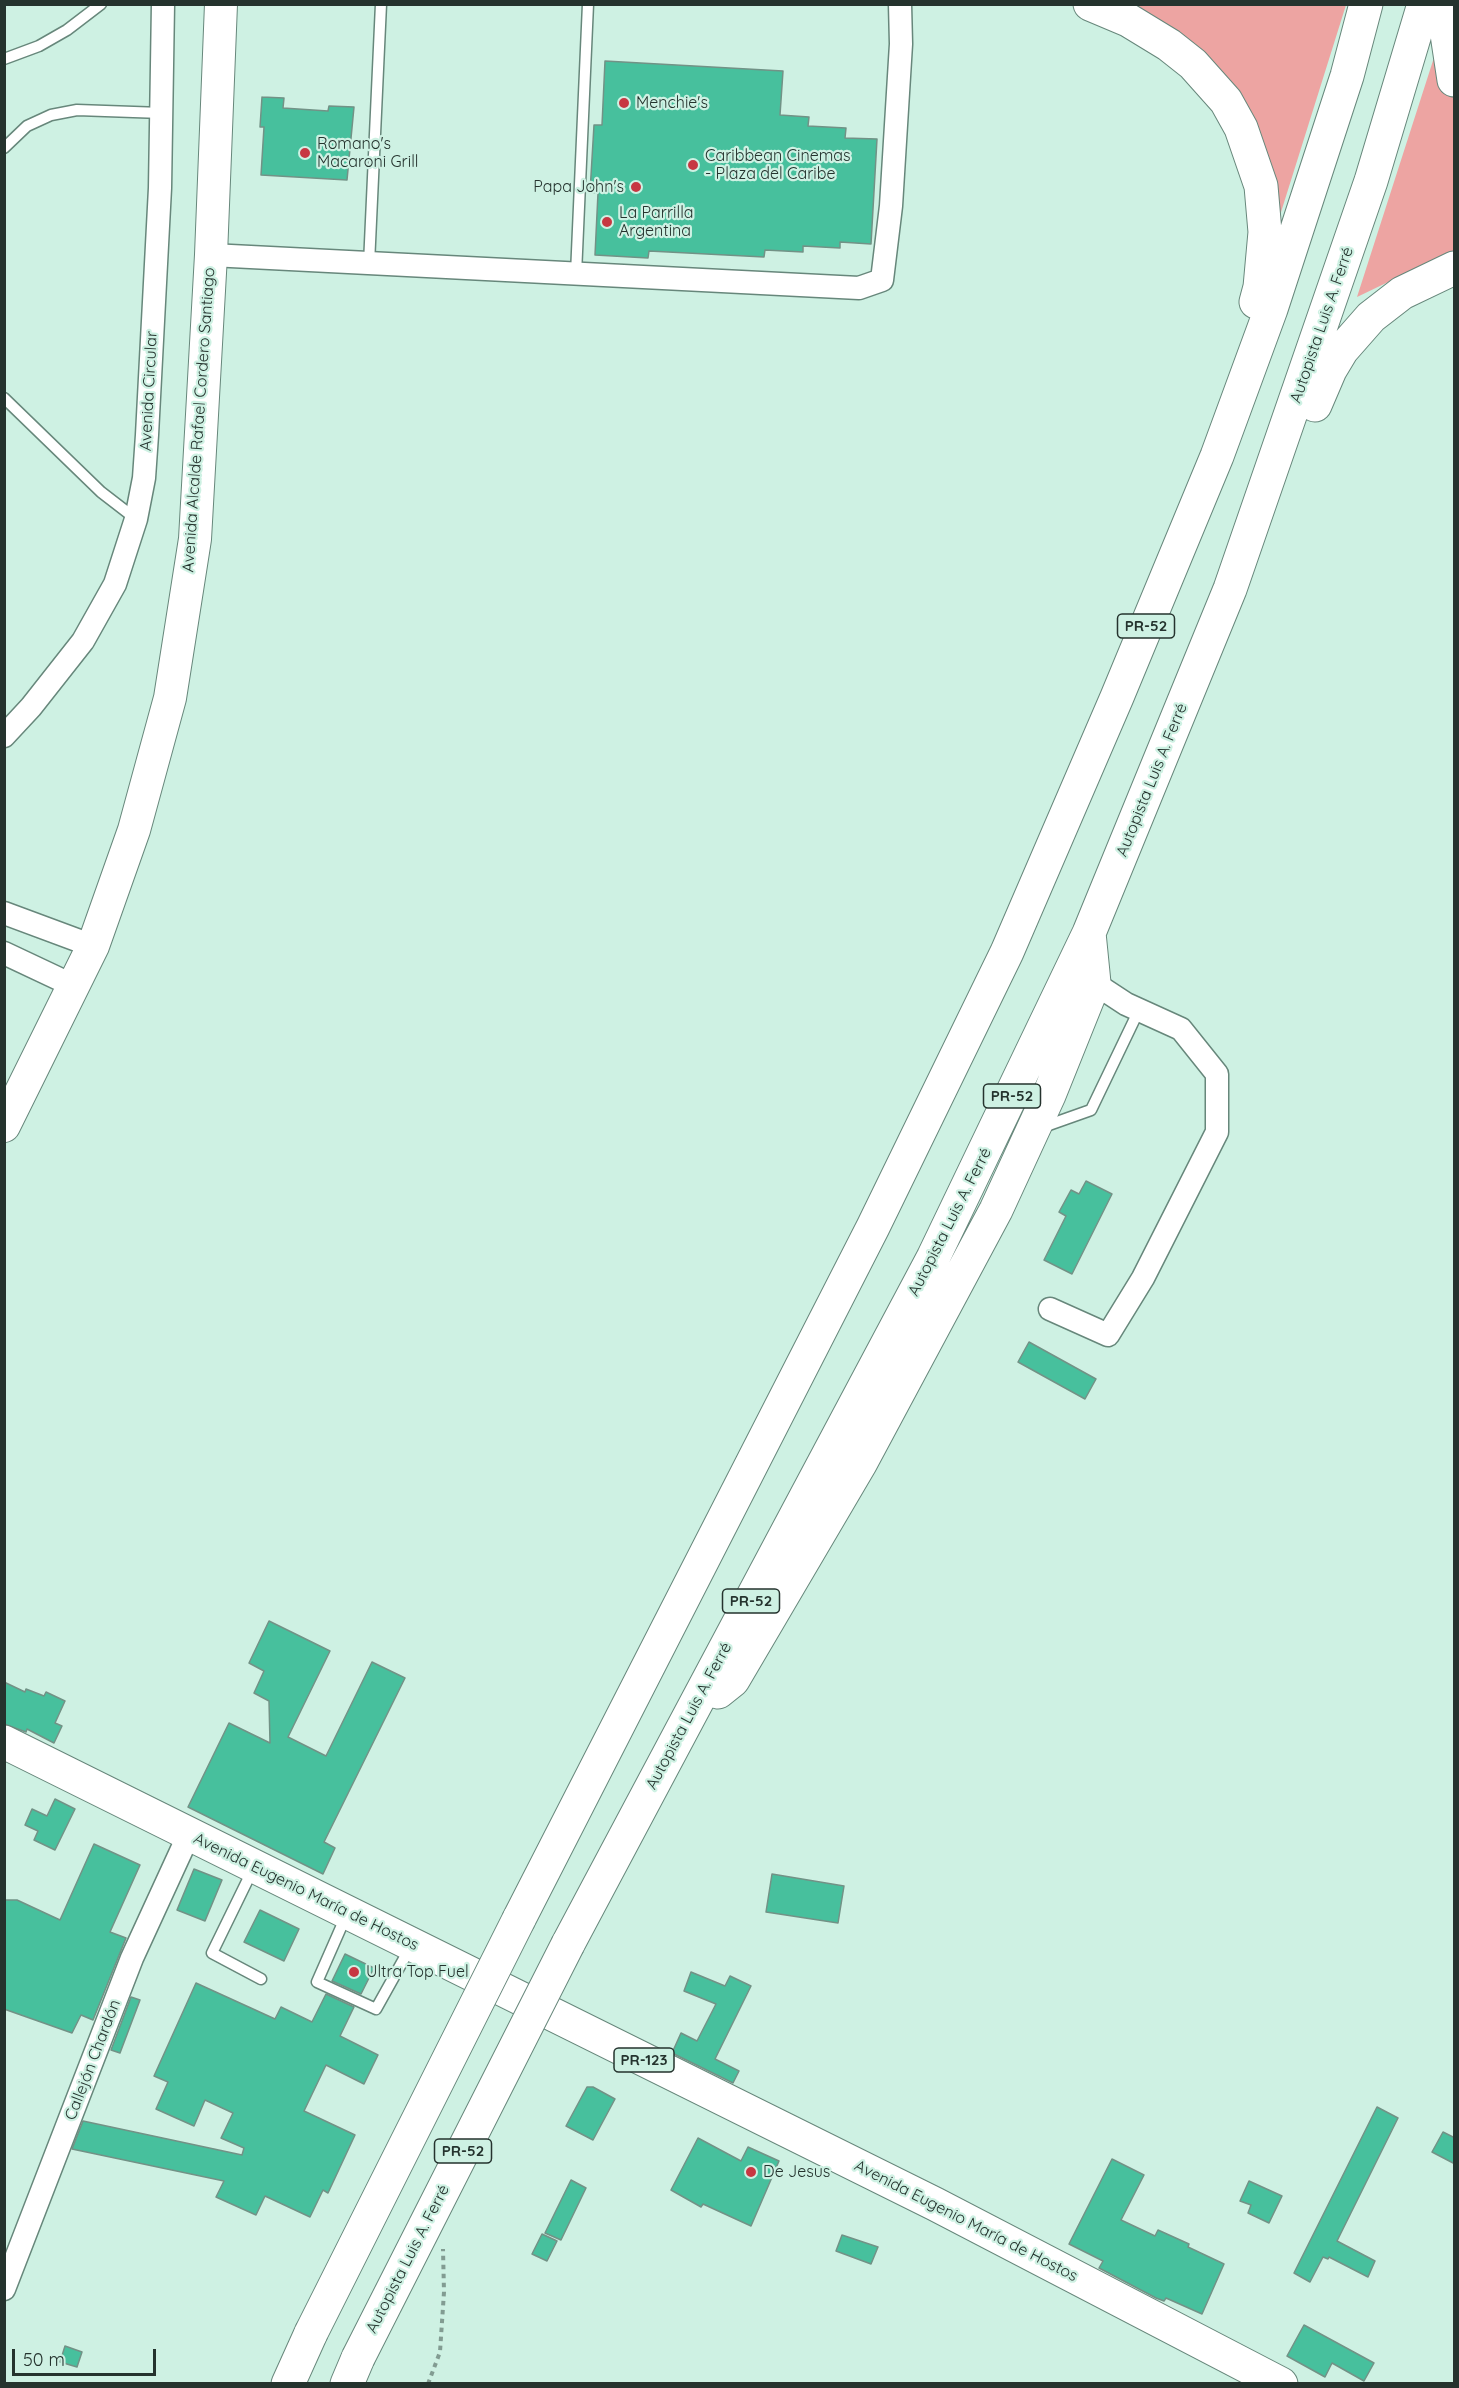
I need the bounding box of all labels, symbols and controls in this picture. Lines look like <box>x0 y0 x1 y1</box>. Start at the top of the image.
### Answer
place label: Menchie's <box>636 93 708 113</box>
marker: Menchie's <box>617 96 631 110</box>
place label: Romano's Macaroni Grill <box>317 134 418 172</box>
marker: Romano's Macaroni Grill <box>298 146 312 160</box>
place label: Caribbean Cinemas - Plaza del Caribe <box>705 146 850 184</box>
marker: Caribbean Cinemas - Plaza del Caribe <box>686 158 700 172</box>
place label: Papa John's <box>533 177 624 197</box>
marker: Papa John's <box>629 180 643 194</box>
place label: La Parrilla Argentina <box>619 203 694 241</box>
marker: La Parrilla Argentina <box>600 215 614 229</box>
street label: Autopista Luis A. Ferré <box>1286 244 1358 406</box>
street label: Avenida Alcalde Rafael Cordero Santiago <box>179 267 219 573</box>
street label: Avenida Circular <box>136 330 162 452</box>
road number: PR-52 <box>1118 614 1174 638</box>
street label: Autopista Luis A. Ferré <box>1112 700 1192 860</box>
road number: PR-52 <box>984 1084 1040 1108</box>
street label: Autopista Luis A. Ferré <box>904 1145 996 1299</box>
road number: PR-52 <box>722 1589 780 1613</box>
street label: Autopista Luis A. Ferré <box>642 1639 736 1793</box>
street label: Avenida Eugenio María de Hostos <box>190 1829 422 1955</box>
place label: Ultra Top Fuel <box>366 1962 469 1982</box>
marker: Ultra Top Fuel <box>347 1965 361 1979</box>
street label: Callejón Chardón <box>61 1997 125 2123</box>
road number: PR-123 <box>614 2048 674 2072</box>
road number: PR-52 <box>434 2139 492 2163</box>
street label: Avenida Eugenio María de Hostos <box>851 2156 1081 2286</box>
place label: De Jesus <box>763 2162 830 2182</box>
marker: De Jesus <box>744 2165 758 2179</box>
street label: Autopista Luis A. Ferré <box>362 2182 454 2336</box>
scale bar <box>15 2337 159 2375</box>
text: 50 m <box>23 2348 65 2371</box>

